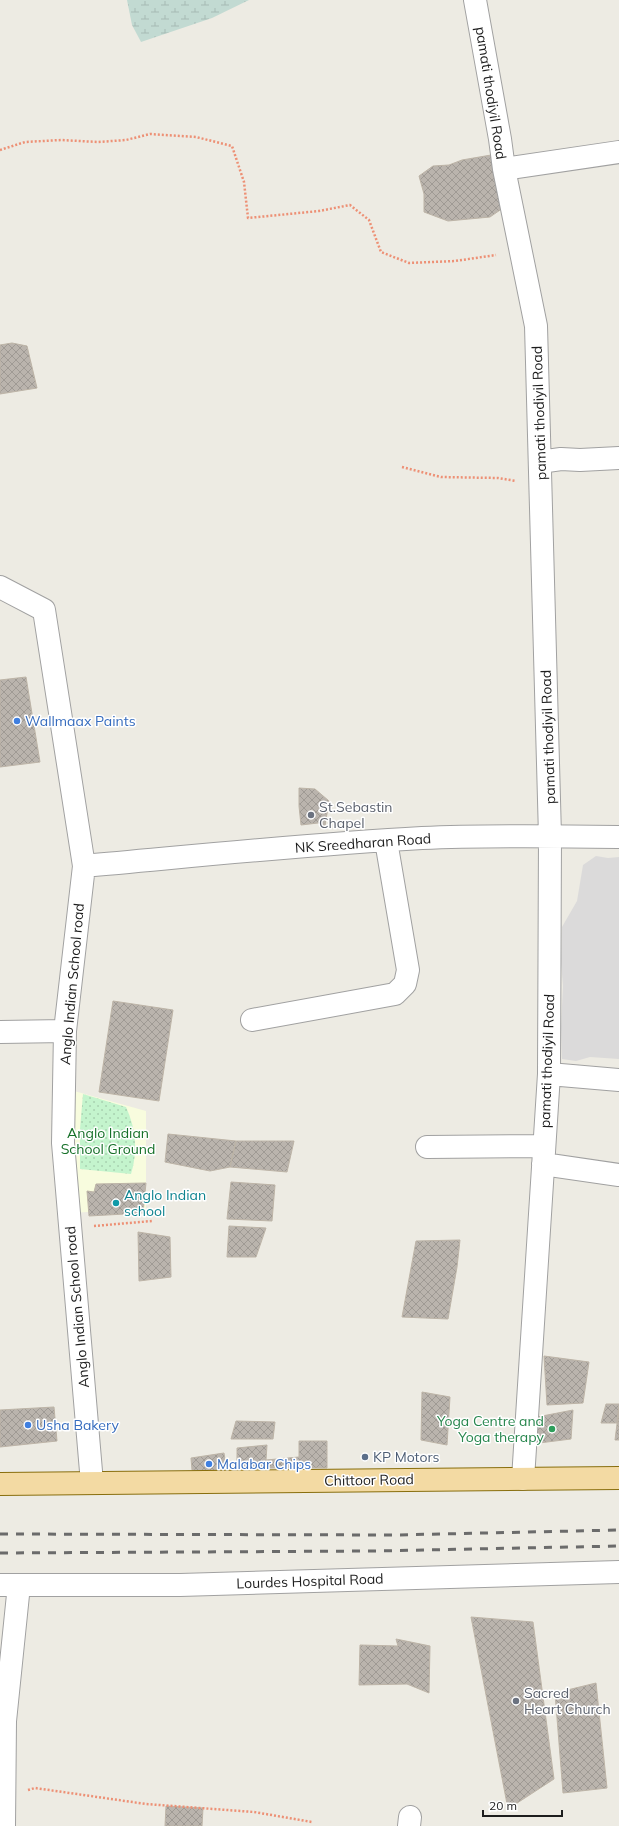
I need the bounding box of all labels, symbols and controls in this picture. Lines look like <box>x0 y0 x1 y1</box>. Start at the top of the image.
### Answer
street label: pamati thodiyil Road <box>472 25 510 161</box>
street label: pamati thodiyil Road <box>528 346 550 480</box>
street label: pamati thodiyil Road <box>537 670 559 804</box>
place label: Wallmaax Paints <box>25 712 136 730</box>
marker: Wallmaax Paints <box>12 716 22 726</box>
place label: St.Sebastin Chapel <box>319 798 393 832</box>
marker: St.Sebastin Chapel <box>306 810 316 820</box>
street label: NK Sreedharan Road <box>294 829 432 857</box>
street label: Anglo Indian School road <box>56 902 88 1066</box>
street label: pamati thodiyil Road <box>536 994 558 1128</box>
park label: Anglo Indian School Ground <box>61 1124 155 1158</box>
place label: Anglo Indian school <box>124 1186 206 1220</box>
marker: Anglo Indian school <box>111 1198 121 1208</box>
street label: Anglo Indian School road <box>61 1225 93 1389</box>
place label: Yoga Centre and Yoga therapy <box>436 1412 545 1446</box>
place label: Usha Bakery <box>36 1416 119 1434</box>
marker: Usha Bakery <box>23 1420 33 1430</box>
marker: Yoga Centre and Yoga therapy <box>547 1424 557 1434</box>
place label: KP Motors <box>373 1448 439 1466</box>
marker: KP Motors <box>360 1452 370 1462</box>
place label: Malabar Chips <box>217 1455 311 1473</box>
marker: Malabar Chips <box>204 1459 214 1469</box>
street label: Chittoor Road <box>324 1470 414 1490</box>
street label: Lourdes Hospital Road <box>236 1569 384 1593</box>
place label: Sacred Heart Church <box>524 1684 611 1718</box>
marker: Sacred Heart Church <box>511 1696 521 1706</box>
scale bar <box>483 1792 562 1818</box>
text: 20 m <box>489 1798 517 1813</box>

